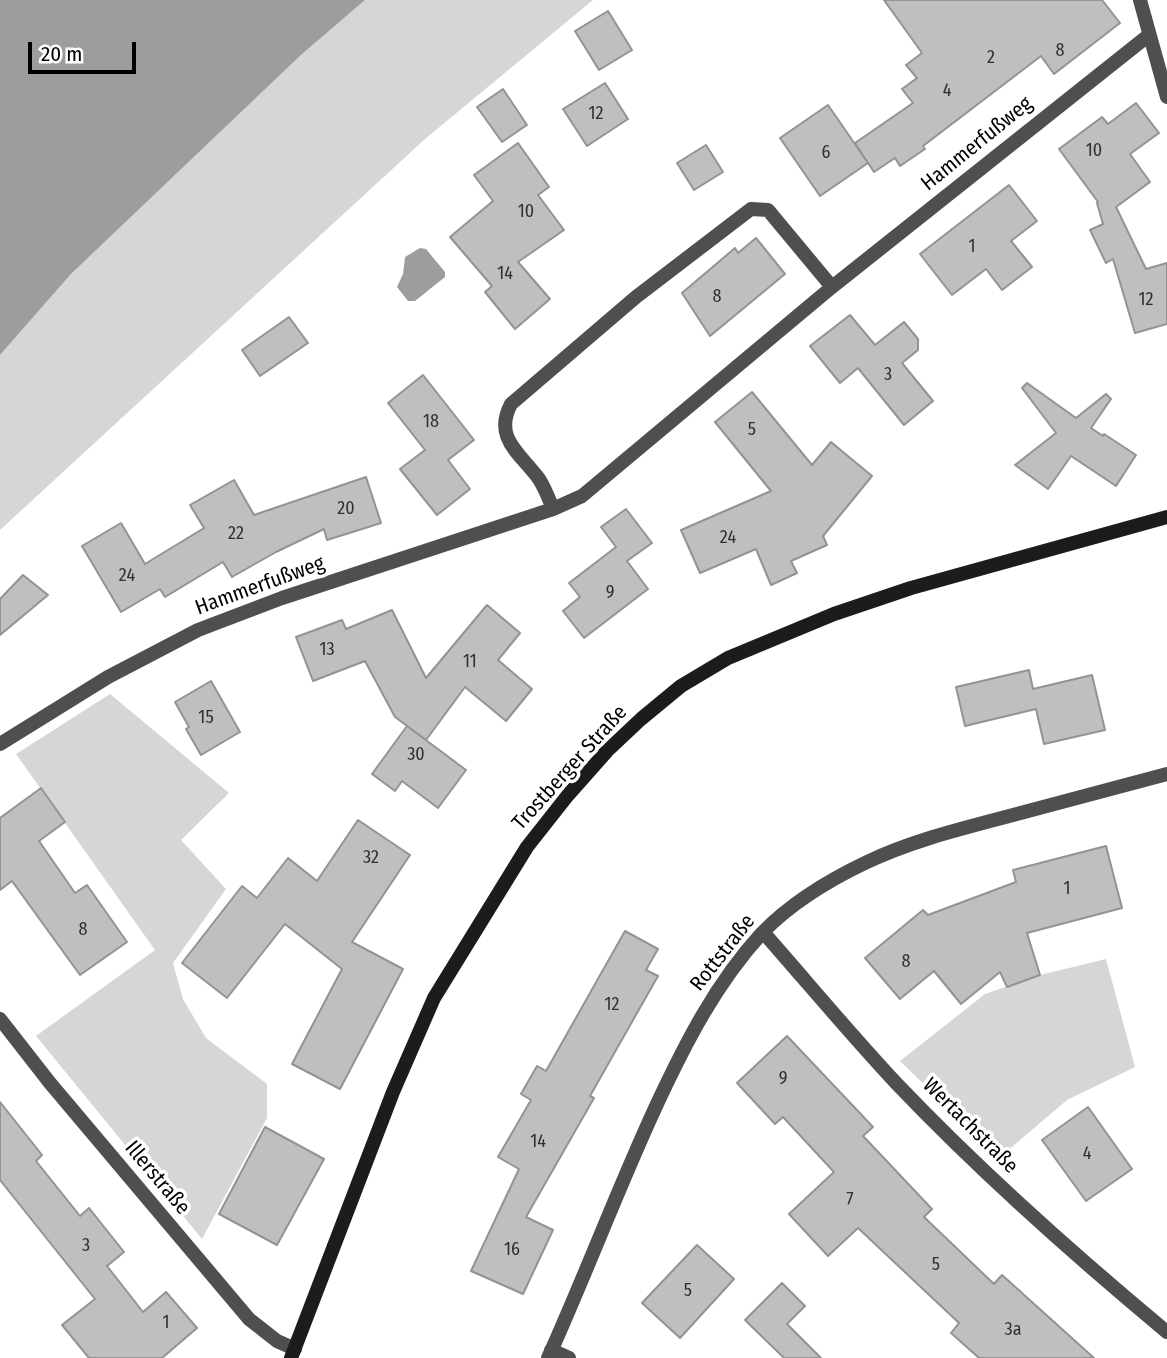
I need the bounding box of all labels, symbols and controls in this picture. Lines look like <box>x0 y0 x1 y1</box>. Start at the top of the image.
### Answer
scale bar <box>32 28 140 72</box>
house number: 8 <box>1056 40 1064 62</box>
text: 20 m <box>41 41 82 67</box>
house number: 2 <box>987 47 995 69</box>
house number: 4 <box>943 80 951 102</box>
street label: Hammerfußweg <box>916 92 1038 196</box>
house number: 12 <box>589 103 603 125</box>
house number: 10 <box>1086 140 1102 162</box>
house number: 6 <box>822 142 830 164</box>
house number: 10 <box>518 201 534 223</box>
house number: 1 <box>968 236 976 258</box>
house number: 14 <box>497 263 513 285</box>
house number: 8 <box>713 286 721 308</box>
house number: 12 <box>1139 289 1153 311</box>
house number: 3 <box>884 364 892 386</box>
house number: 18 <box>423 411 439 433</box>
house number: 5 <box>748 419 756 441</box>
house number: 20 <box>337 498 355 520</box>
house number: 22 <box>228 523 244 545</box>
house number: 24 <box>720 527 736 549</box>
street label: Hammerfußweg <box>192 551 328 621</box>
house number: 24 <box>119 565 135 587</box>
house number: 9 <box>606 582 614 604</box>
house number: 13 <box>319 639 335 661</box>
house number: 11 <box>463 651 477 673</box>
street label: Trostberger Straße <box>507 700 633 836</box>
house number: 15 <box>198 707 214 729</box>
house number: 30 <box>407 744 425 766</box>
house number: 32 <box>363 847 379 869</box>
house number: 1 <box>1063 878 1071 900</box>
street label: Rottstraße <box>685 910 761 996</box>
house number: 8 <box>79 919 87 941</box>
house number: 8 <box>902 951 910 973</box>
house number: 12 <box>605 994 619 1016</box>
house number: 9 <box>779 1068 787 1090</box>
street label: Wertachstraße <box>917 1073 1023 1179</box>
house number: 14 <box>530 1131 546 1153</box>
street label: Illerstraße <box>119 1136 195 1220</box>
house number: 4 <box>1083 1143 1091 1165</box>
house number: 7 <box>846 1189 854 1211</box>
house number: 3 <box>82 1235 90 1257</box>
house number: 16 <box>504 1239 520 1261</box>
house number: 5 <box>932 1254 940 1276</box>
house number: 5 <box>684 1280 692 1302</box>
house number: 1 <box>162 1312 170 1334</box>
house number: 3a <box>1005 1319 1021 1341</box>

